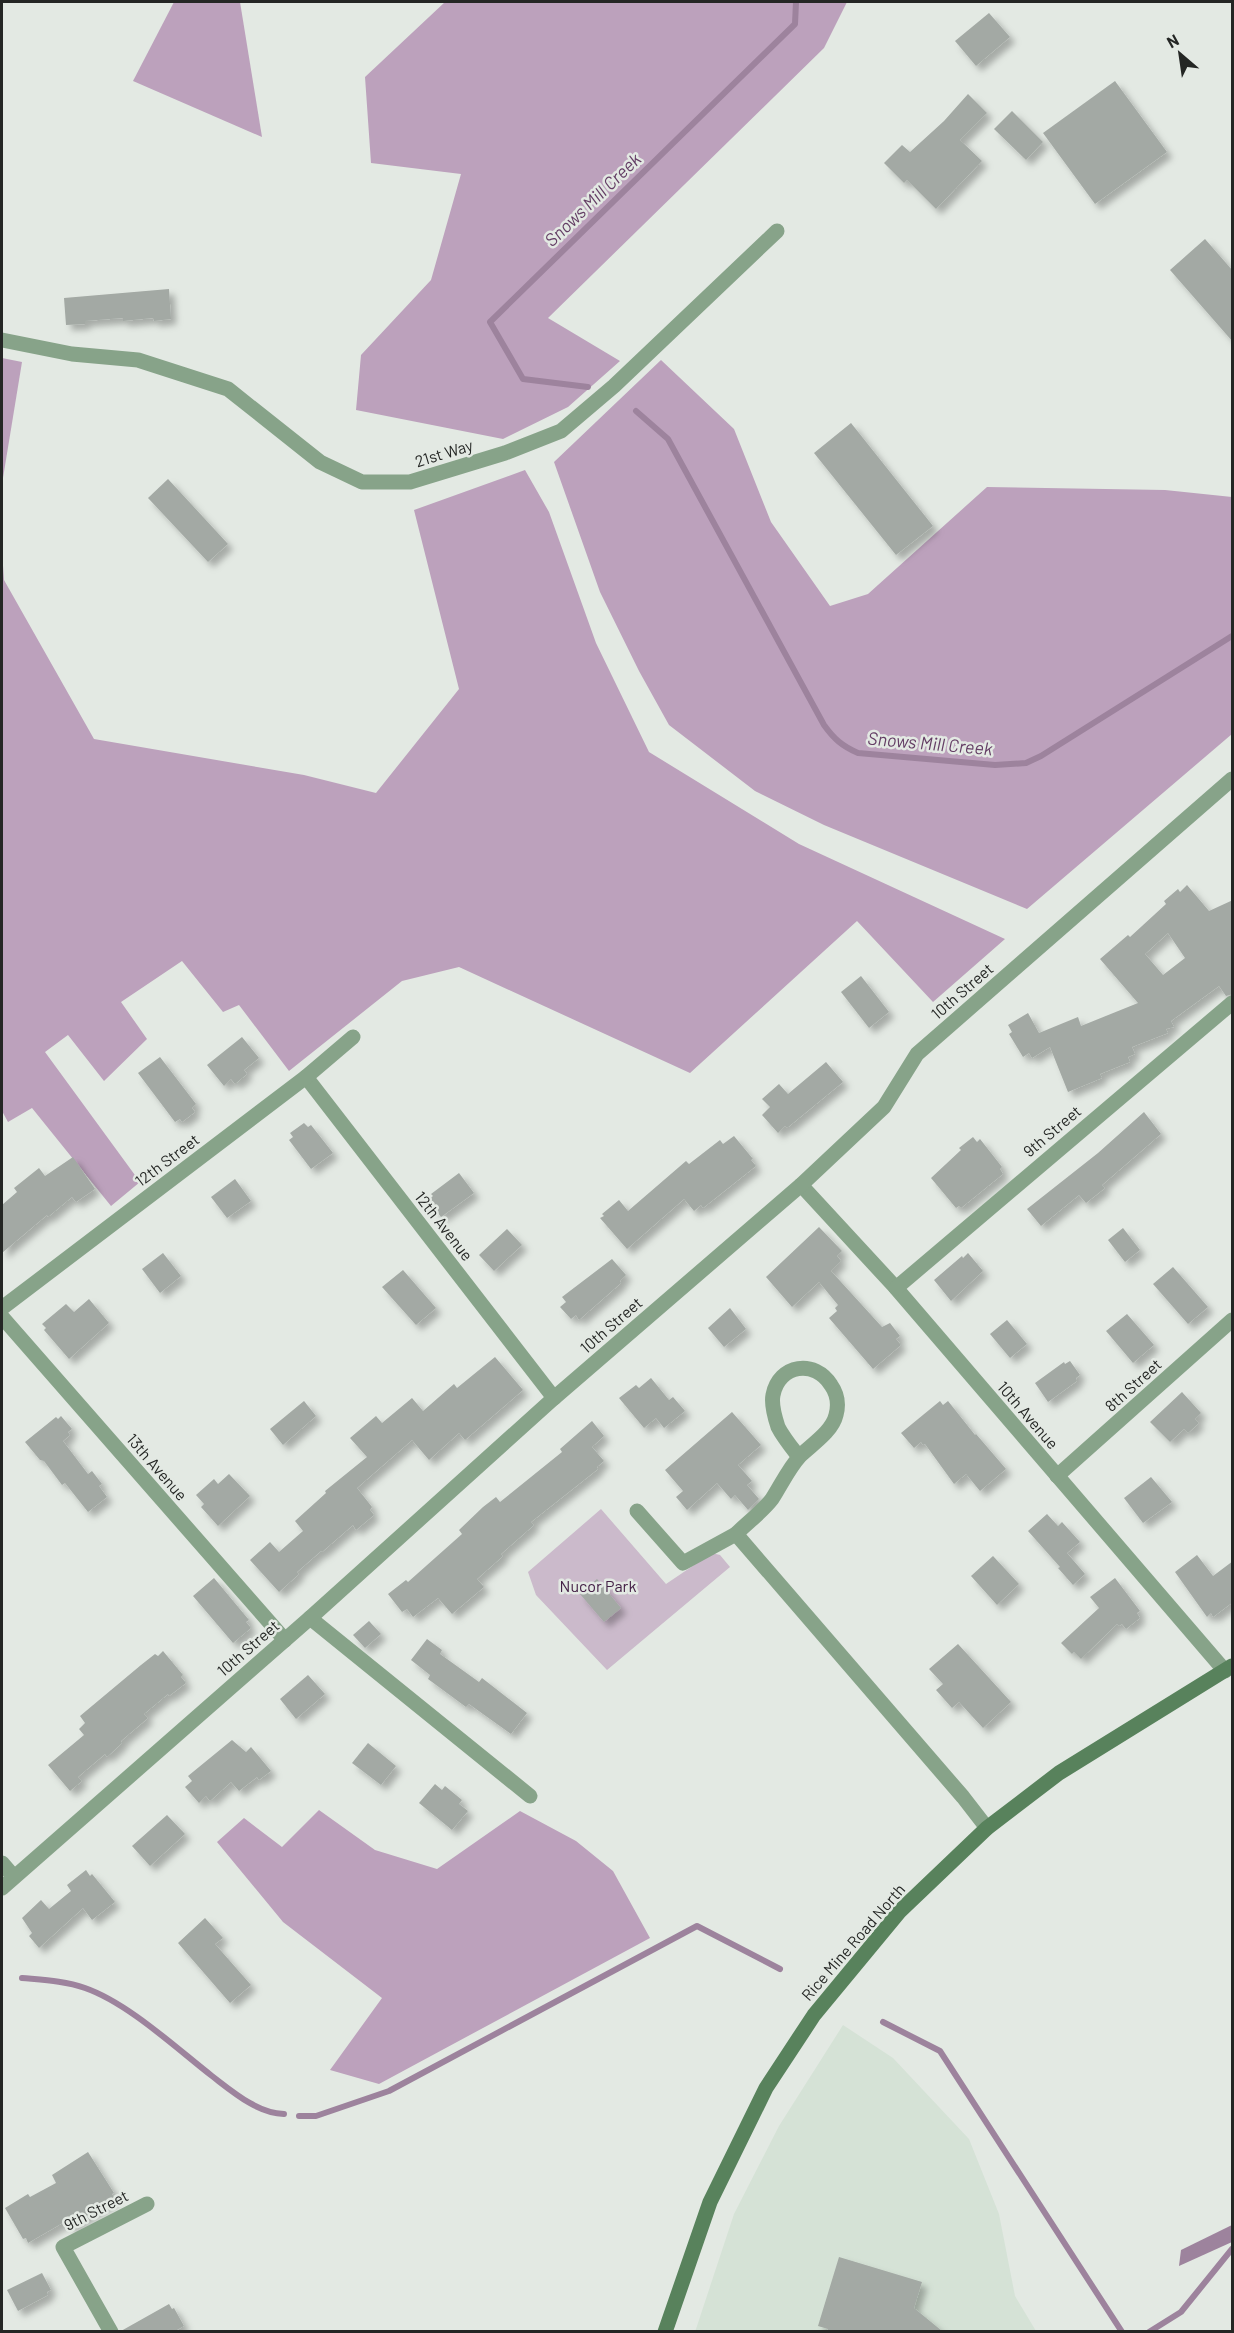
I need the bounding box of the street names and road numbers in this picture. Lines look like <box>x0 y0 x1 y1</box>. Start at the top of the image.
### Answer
street label: 21st Way <box>413 435 476 470</box>
street label: 10th Street <box>927 959 997 1023</box>
street label: 9th Street <box>1019 1101 1084 1160</box>
street label: 12th Street <box>131 1129 203 1190</box>
street label: 12th Avenue <box>411 1187 477 1264</box>
street label: 10th Street <box>576 1293 646 1357</box>
street label: 8th Street <box>1100 1354 1165 1415</box>
street label: 10th Avenue <box>994 1377 1063 1452</box>
street label: 13th Avenue <box>123 1429 192 1504</box>
street label: 10th Street <box>213 1616 283 1680</box>
street label: Rice Mine Road North <box>797 1879 908 2004</box>
street label: 9th Street <box>60 2185 131 2234</box>

